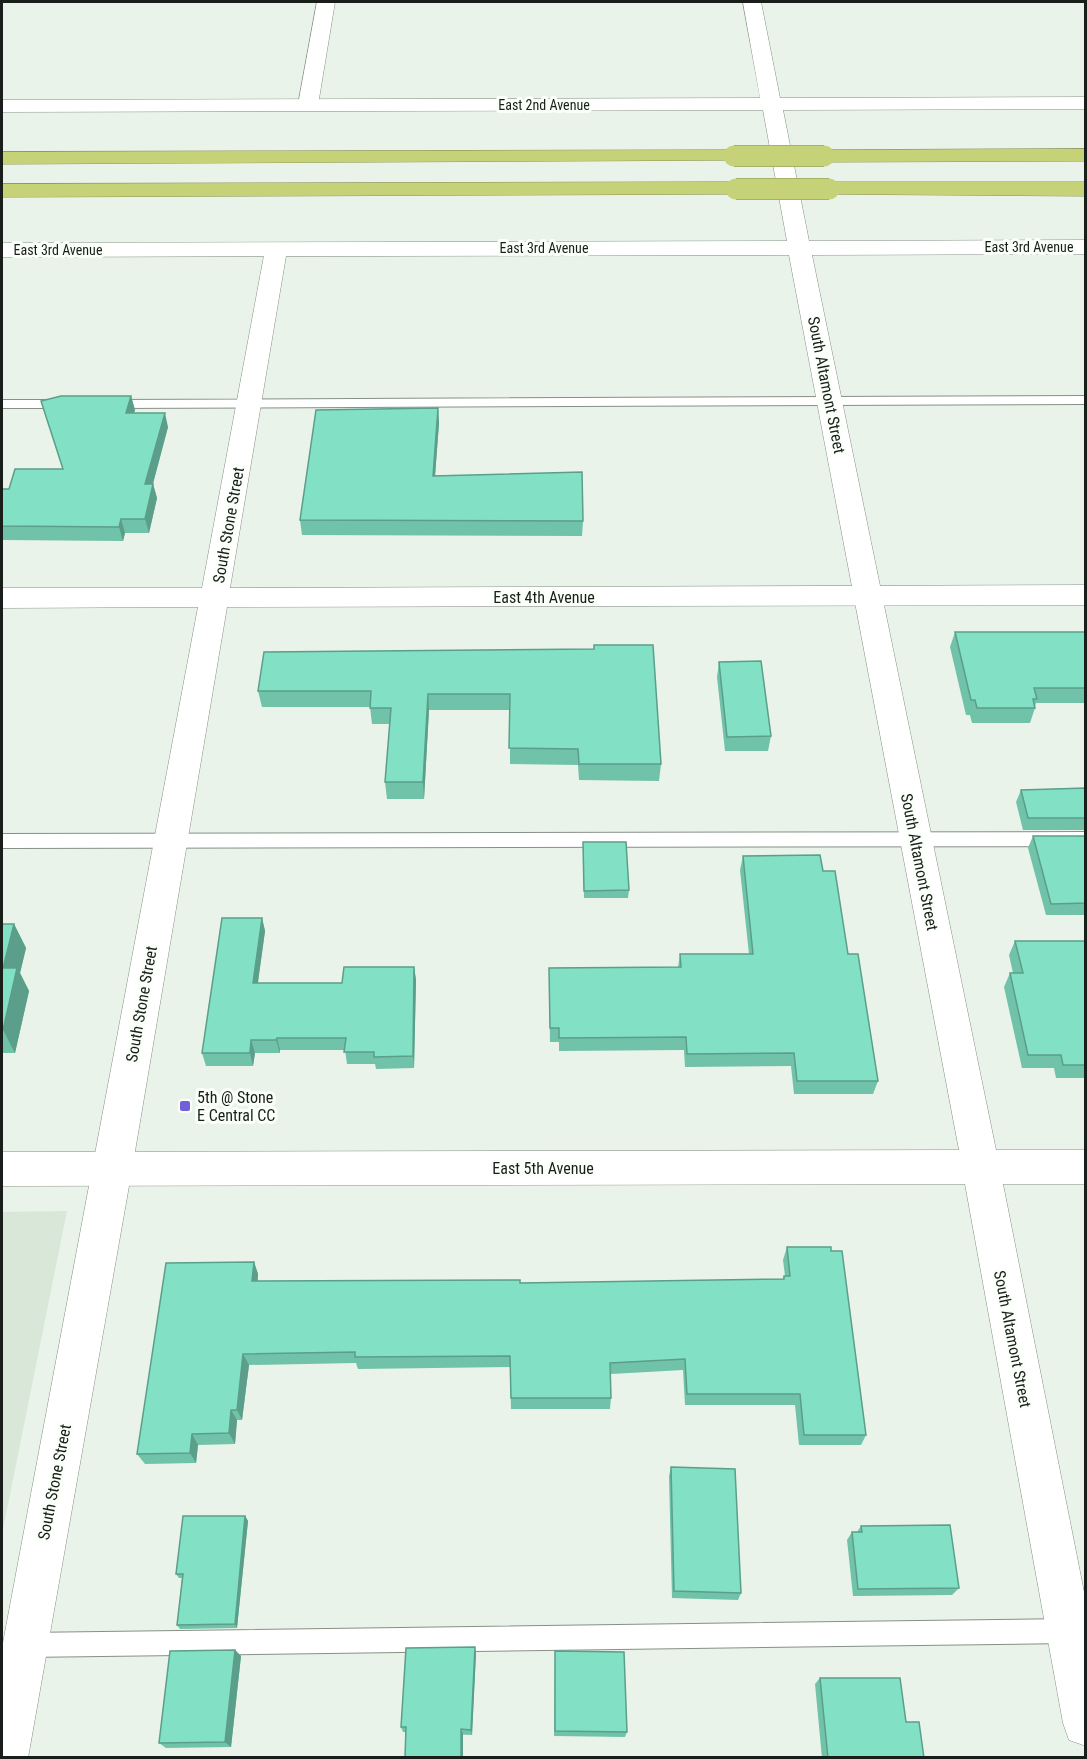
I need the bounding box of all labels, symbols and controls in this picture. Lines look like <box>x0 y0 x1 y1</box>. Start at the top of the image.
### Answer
street label: East 2nd Avenue <box>498 97 590 113</box>
street label: East 3rd Avenue <box>985 239 1074 255</box>
street label: East 3rd Avenue <box>500 240 589 256</box>
street label: East 3rd Avenue <box>14 242 103 258</box>
street label: South Altamont Street <box>804 315 849 455</box>
street label: South Stone Street <box>209 465 248 585</box>
street label: East 4th Avenue <box>493 588 595 607</box>
street label: South Altamont Street <box>897 792 942 932</box>
street label: South Stone Street <box>122 944 161 1064</box>
place label: 5th @ Stone E Central CC <box>197 1088 275 1125</box>
marker: 5th @ Stone E Central CC <box>178 1099 192 1113</box>
street label: East 5th Avenue <box>492 1159 594 1178</box>
street label: South Altamont Street <box>990 1269 1035 1409</box>
street label: South Stone Street <box>34 1422 75 1542</box>

